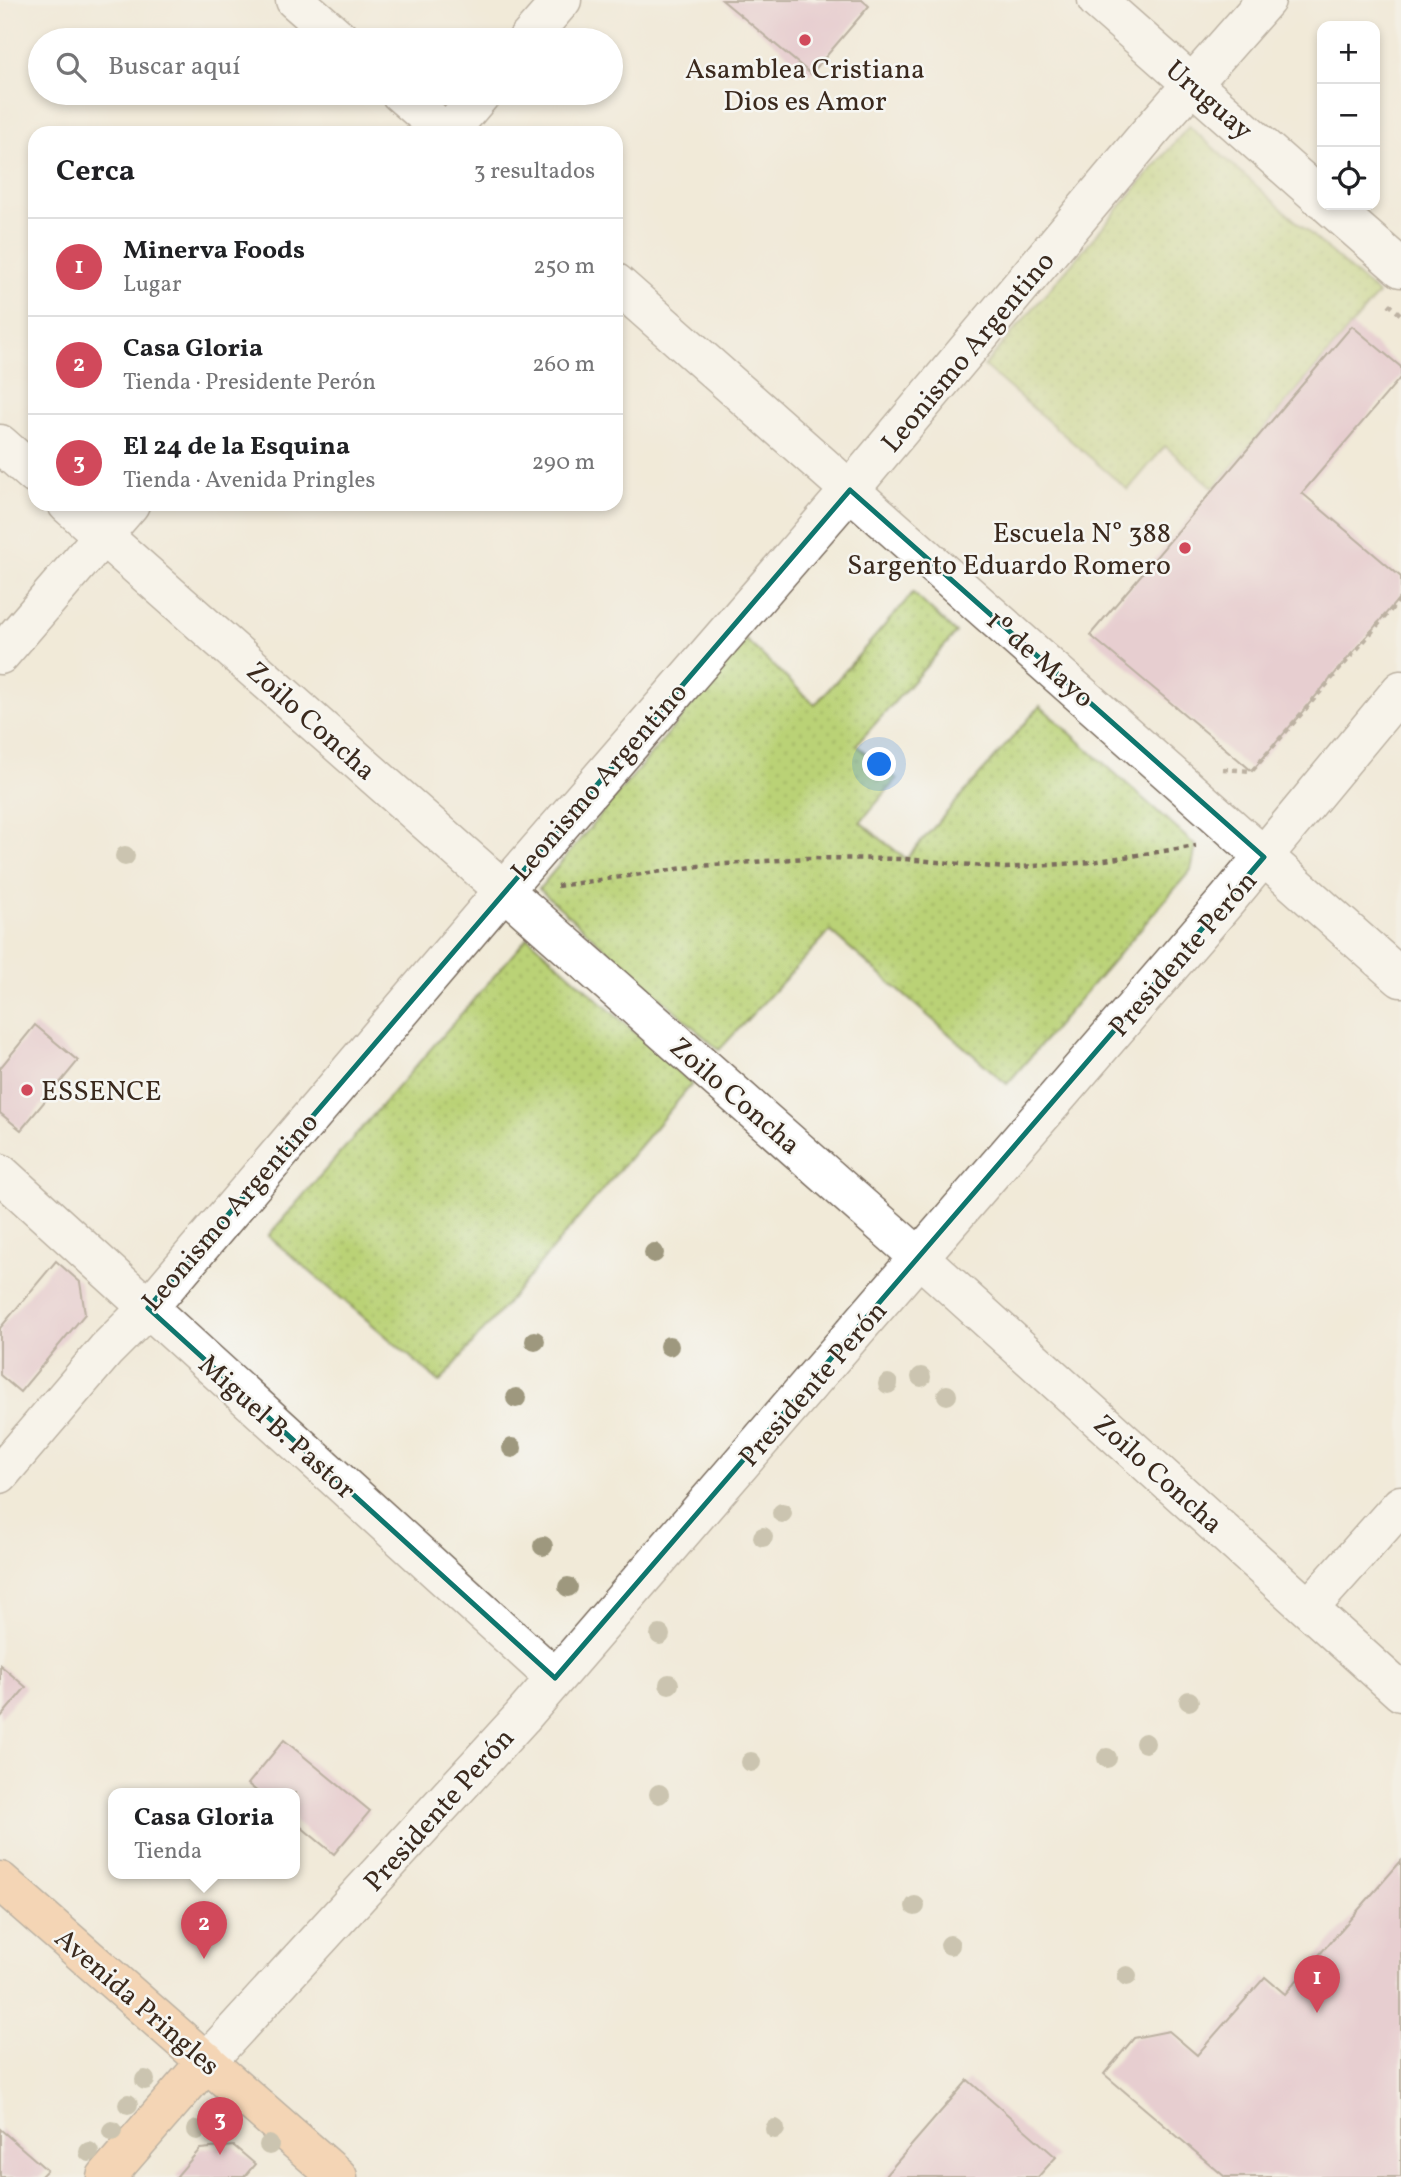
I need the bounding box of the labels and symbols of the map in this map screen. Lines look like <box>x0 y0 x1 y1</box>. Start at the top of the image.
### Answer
marker: Asamblea Cristiana Dios es Amor <box>797 32 813 48</box>
place label: Asamblea Cristiana Dios es Amor <box>685 51 925 122</box>
street label: Uruguay <box>1156 52 1261 150</box>
street label: Leonismo Argentino <box>873 244 1065 462</box>
place label: Escuela N° 388 Sargento Eduardo Romero <box>847 515 1171 586</box>
marker: Escuela N° 388 Sargento Eduardo Romero <box>1177 540 1193 556</box>
street label: 1º de Mayo <box>977 602 1102 718</box>
street label: Zoilo Concha <box>237 653 384 791</box>
street label: Leonismo Argentino <box>503 675 697 890</box>
your location <box>862 747 896 781</box>
street label: Presidente Perón <box>1101 863 1267 1046</box>
street label: Zoilo Concha <box>660 1029 808 1165</box>
place label: ESSENCE <box>41 1073 161 1112</box>
marker: ESSENCE <box>19 1082 35 1098</box>
street label: Leonismo Argentino <box>134 1105 328 1320</box>
street label: Presidente Perón <box>731 1293 897 1476</box>
street label: Miguel B. Pastor <box>189 1346 364 1509</box>
street label: Zoilo Concha <box>1084 1406 1231 1544</box>
street label: Presidente Perón <box>356 1720 524 1901</box>
pin: 2 <box>181 1901 227 1959</box>
street label: Avenida Pringles <box>45 1920 227 2086</box>
pin: 1 <box>1294 1955 1340 2013</box>
pin: 3 <box>197 2097 243 2155</box>

